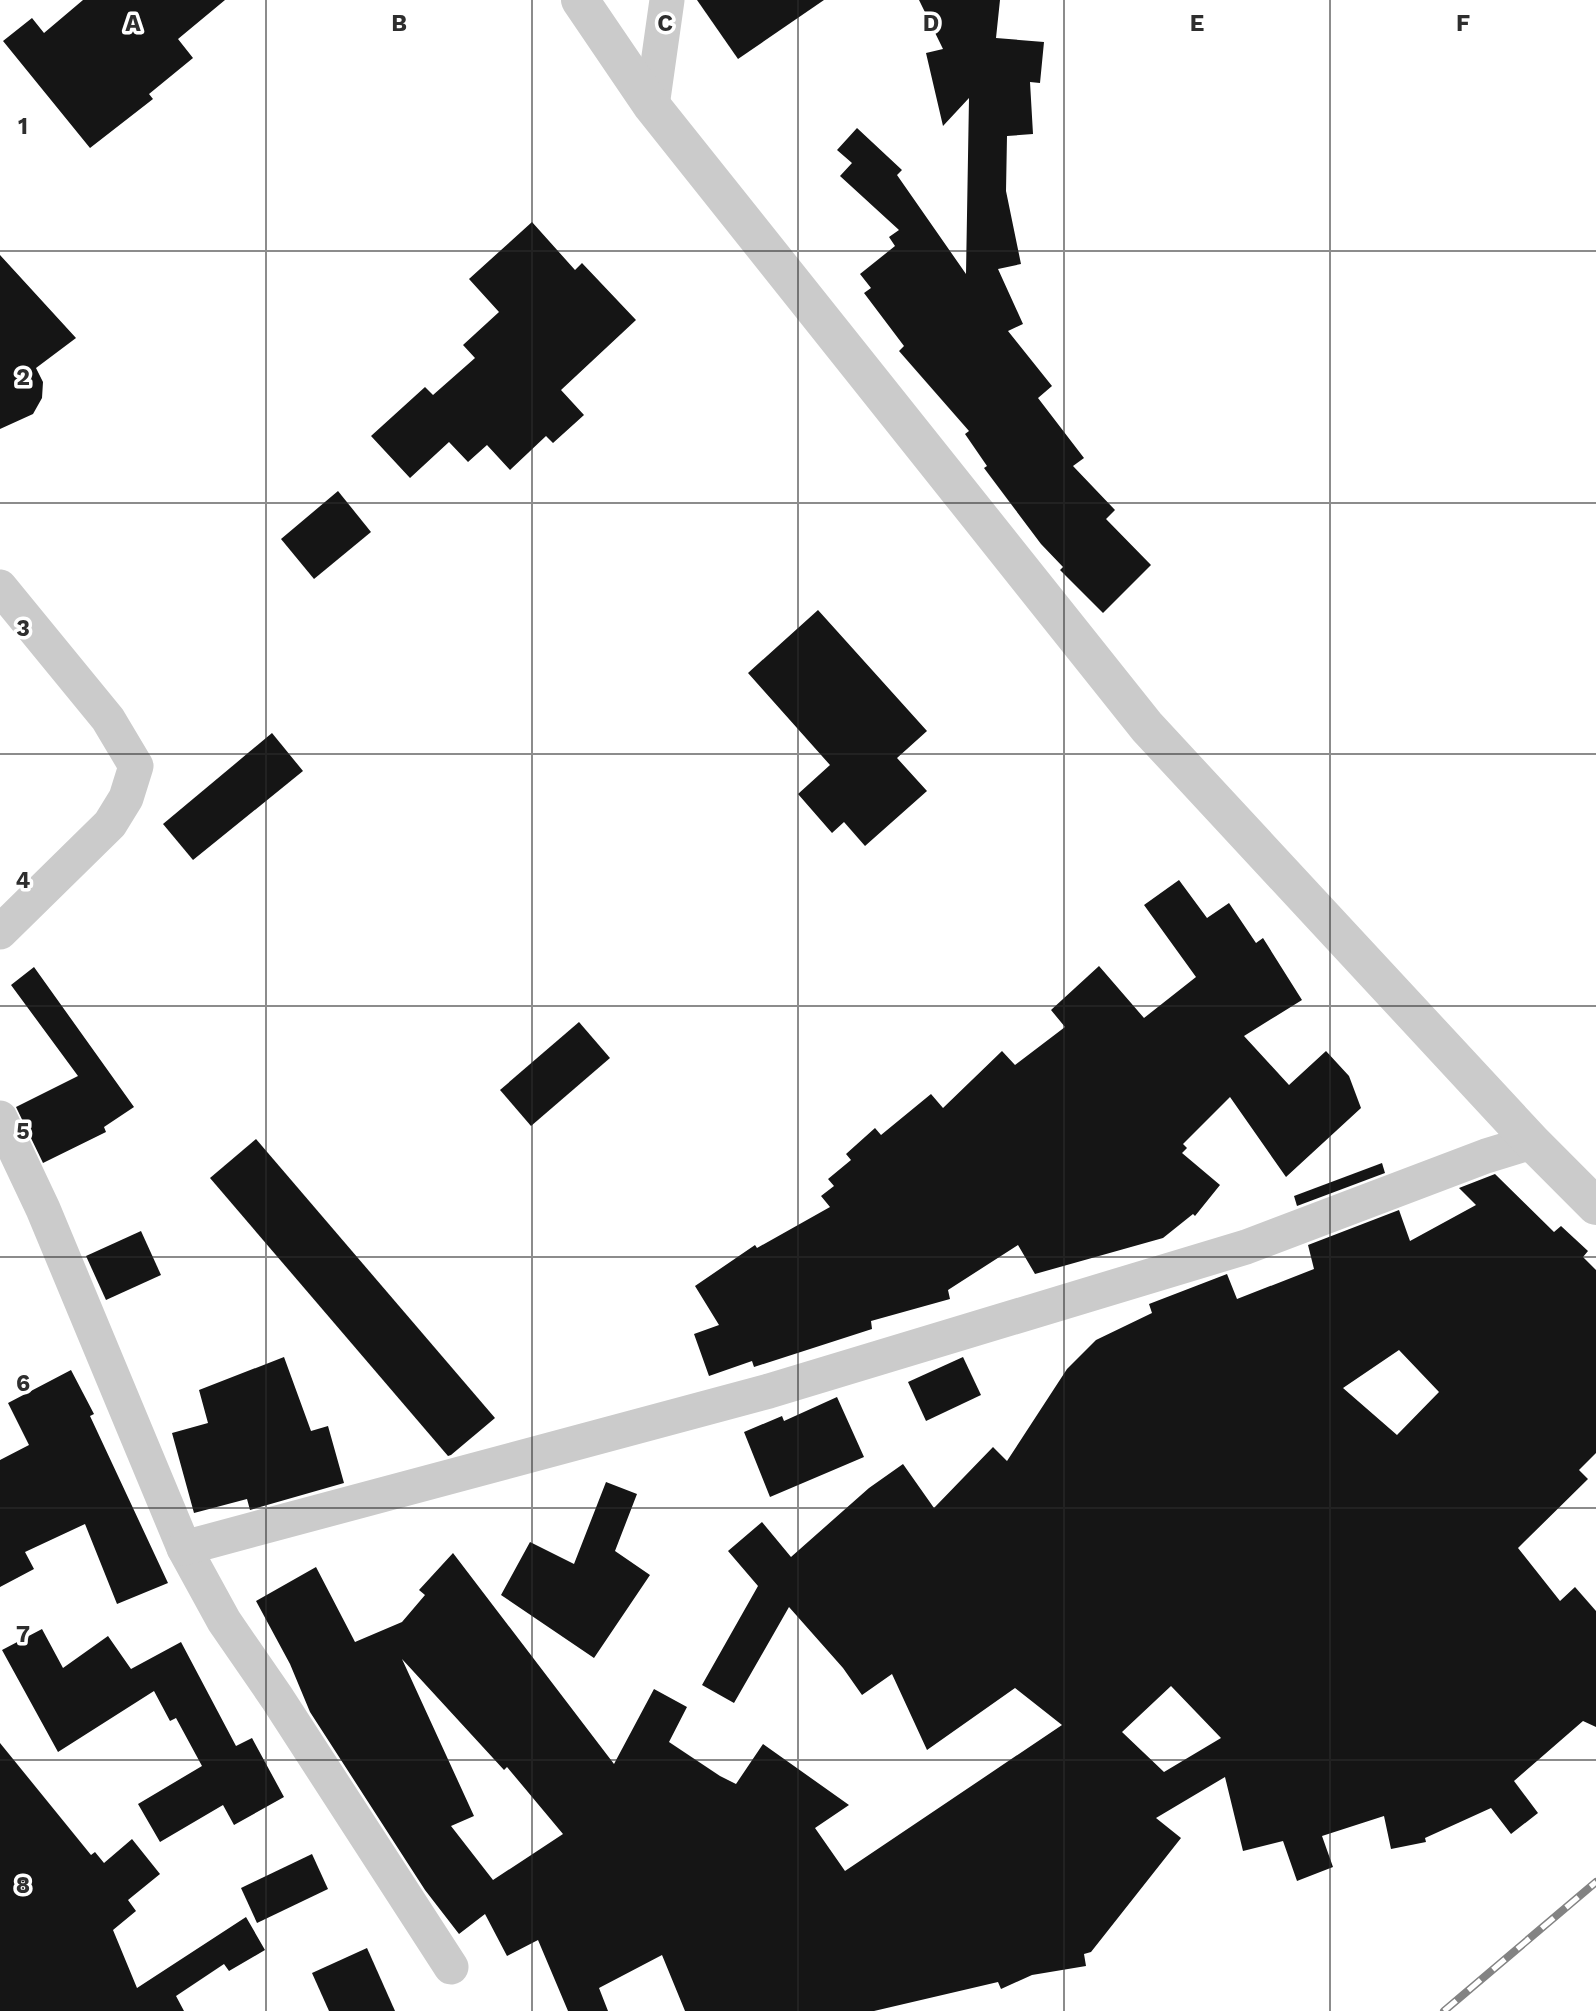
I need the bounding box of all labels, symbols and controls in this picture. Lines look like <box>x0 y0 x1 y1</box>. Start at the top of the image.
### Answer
text: A <box>125 10 141 37</box>
text: B <box>391 10 407 37</box>
text: C <box>657 10 673 37</box>
text: D <box>923 10 939 37</box>
text: E <box>1190 10 1204 37</box>
text: F <box>1456 10 1470 37</box>
text: 1 <box>18 113 28 140</box>
text: 2 <box>16 364 30 391</box>
text: 3 <box>16 615 30 642</box>
text: 4 <box>16 867 31 894</box>
text: 5 <box>16 1118 30 1145</box>
text: 6 <box>16 1370 30 1397</box>
text: 7 <box>16 1621 30 1648</box>
text: 8 <box>16 1872 30 1899</box>

